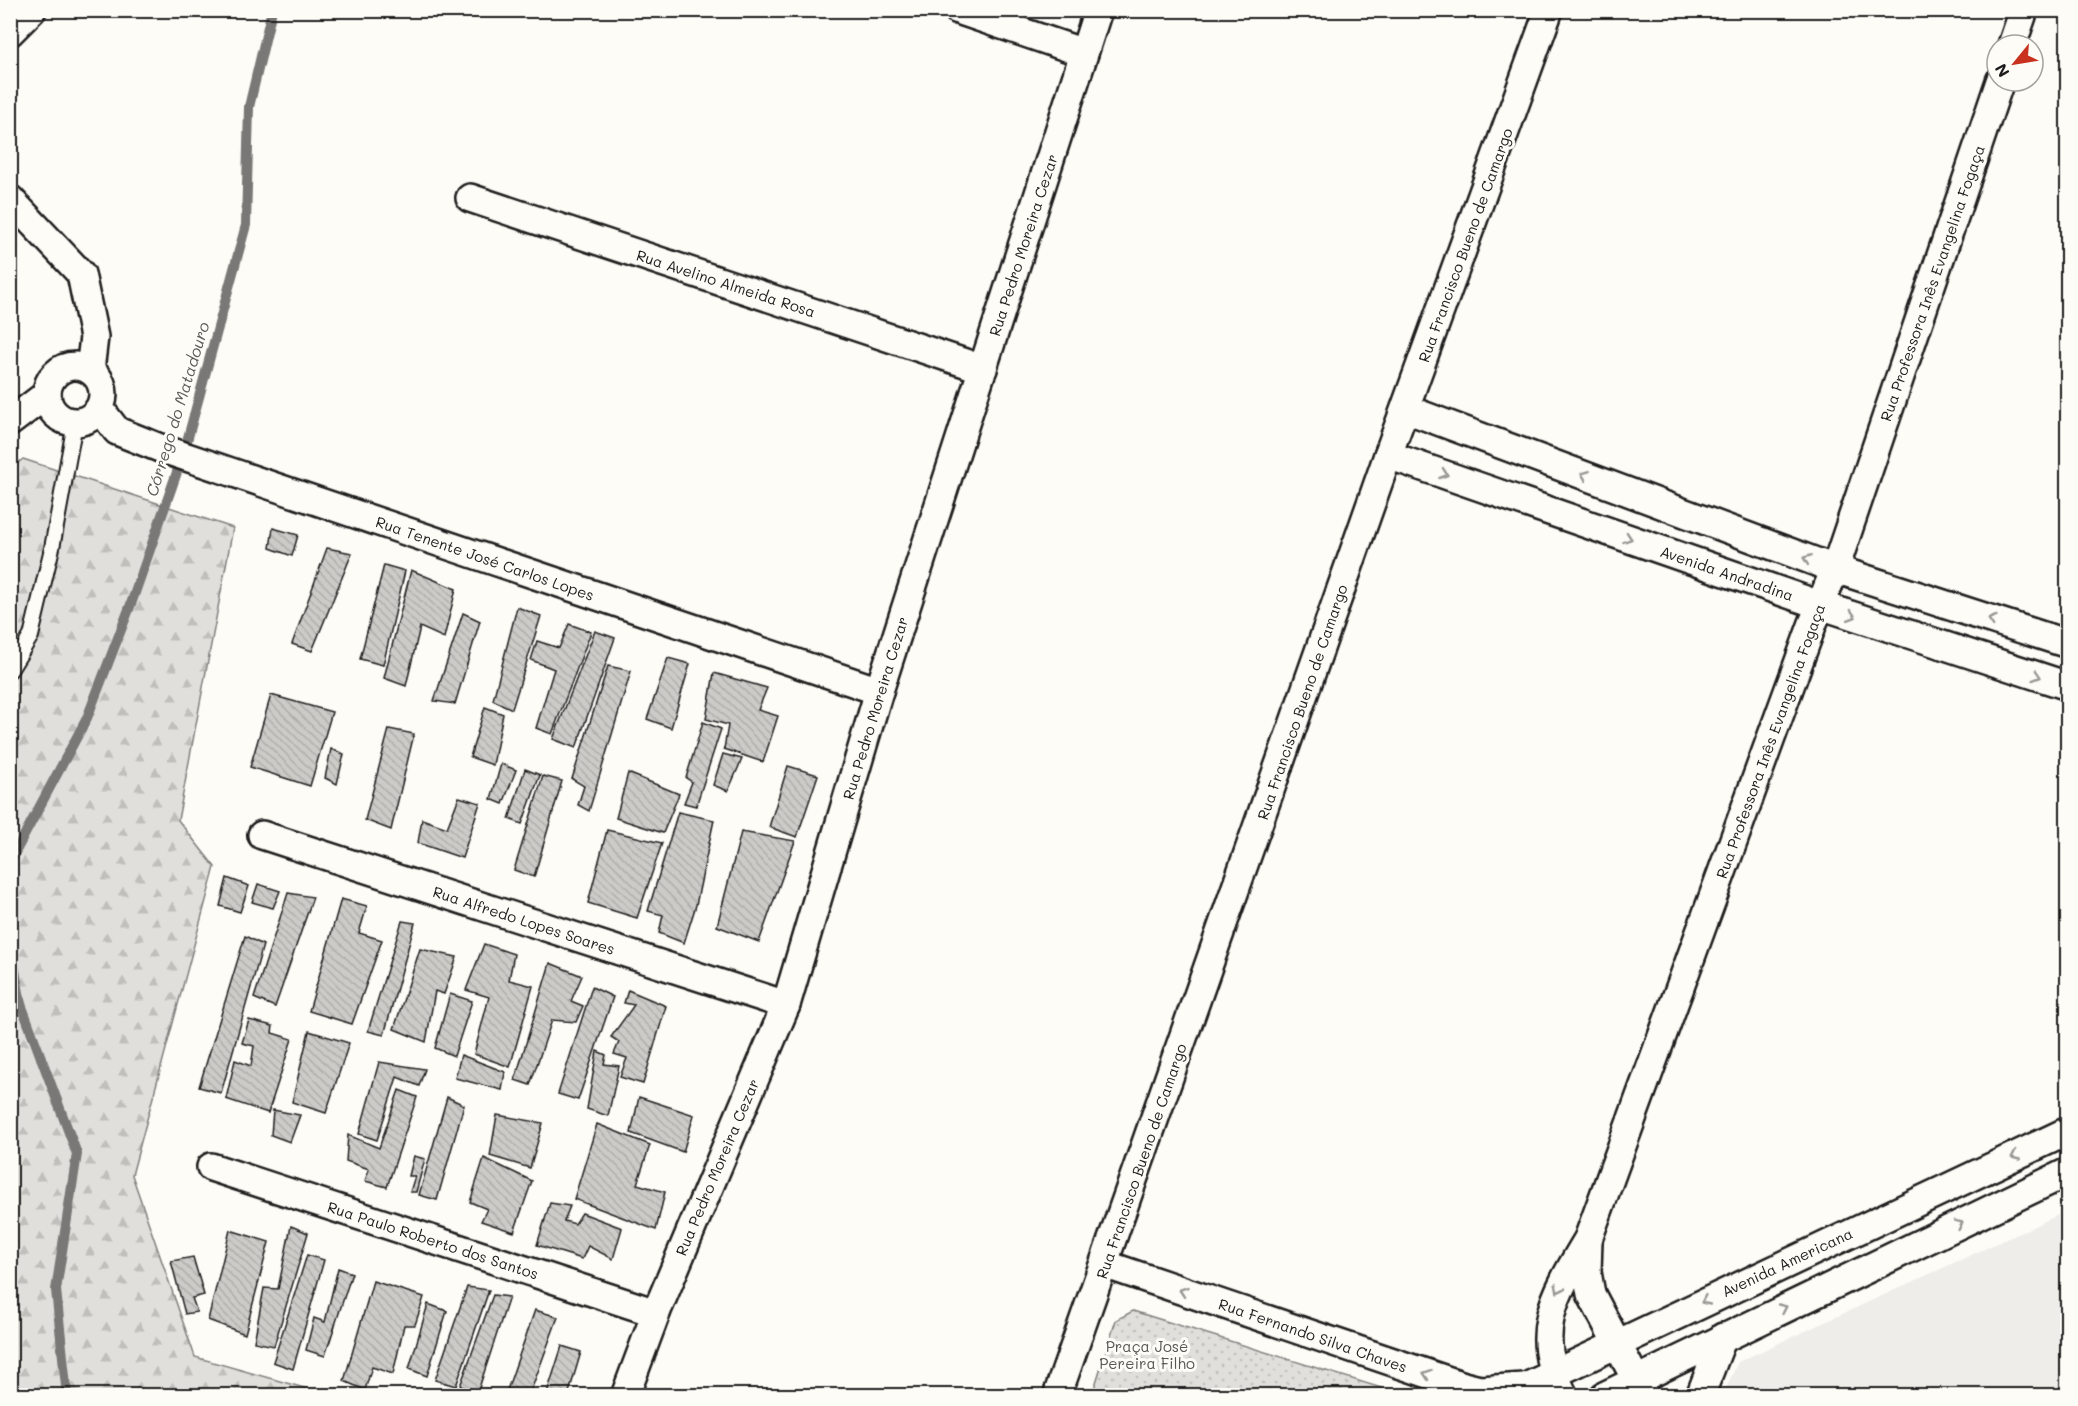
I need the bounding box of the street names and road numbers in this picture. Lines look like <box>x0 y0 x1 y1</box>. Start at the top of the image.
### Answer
street label: Rua Francisco Bueno de Camargo <box>1413 125 1517 365</box>
street label: Rua Professora Inês Evangelina Fogaça <box>1875 142 1989 424</box>
street label: Rua Pedro Moreira Cezar <box>984 151 1062 339</box>
street label: Rua Avelino Almeida Rosa <box>634 245 818 321</box>
street label: Rua Tenente José Carlos Lopes <box>373 511 597 605</box>
street label: Avenida Andradina <box>1658 541 1796 605</box>
street label: Rua Francisco Bueno de Camargo <box>1252 582 1352 822</box>
street label: Rua Professora Inês Evangelina Fogaça <box>1711 601 1829 881</box>
street label: Rua Pedro Moreira Cezar <box>838 614 912 802</box>
street label: Rua Alfredo Lopes Soares <box>430 881 618 959</box>
street label: Rua Francisco Bueno de Camargo <box>1091 1041 1191 1281</box>
street label: Rua Pedro Moreira Cezar <box>671 1076 763 1258</box>
street label: Rua Paulo Roberto dos Santos <box>325 1196 541 1284</box>
street label: Avenida Americana <box>1718 1223 1856 1301</box>
street label: Rua Fernando Silva Chaves <box>1216 1293 1410 1377</box>

